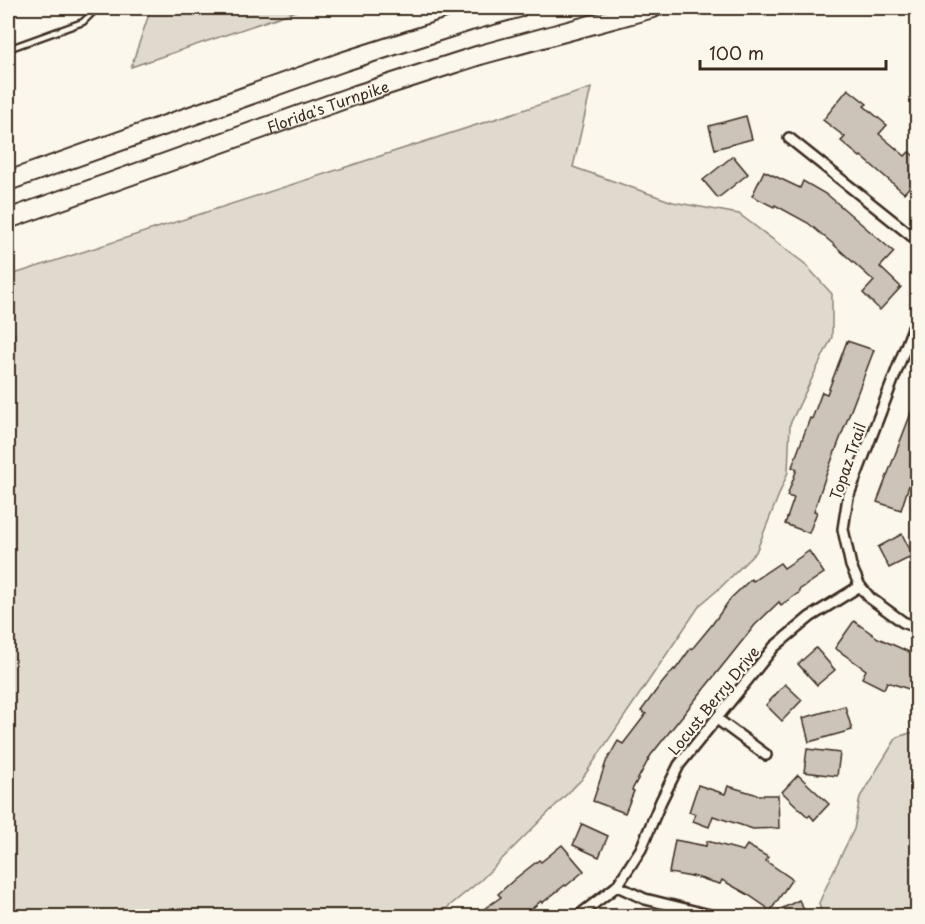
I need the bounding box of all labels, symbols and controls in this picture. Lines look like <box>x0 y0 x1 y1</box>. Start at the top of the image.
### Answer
scale bar <box>700 33 886 71</box>
text: 100 m <box>709 39 764 66</box>
street label: Florida's Turnpike <box>263 74 391 138</box>
street label: Topaz Trail <box>823 419 871 503</box>
street label: Locust Berry Drive <box>662 641 764 759</box>

